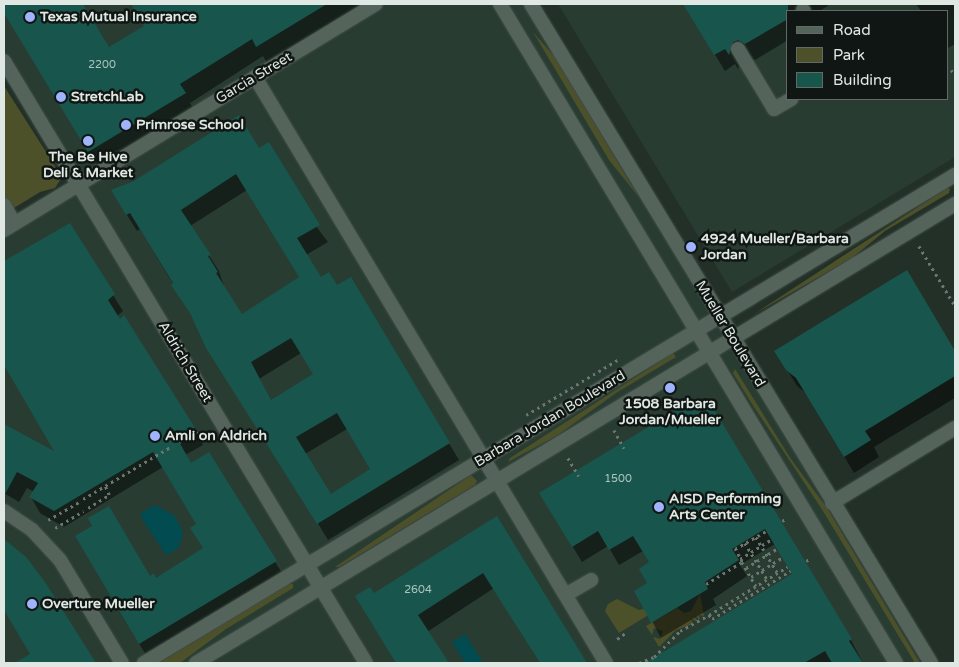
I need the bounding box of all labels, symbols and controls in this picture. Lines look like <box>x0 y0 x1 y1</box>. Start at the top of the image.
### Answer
place label: Texas Mutual Insurance <box>40 9 197 25</box>
legend <box>786 10 949 100</box>
marker: Texas Mutual Insurance <box>24 11 36 23</box>
text: Road <box>833 21 871 39</box>
text: Park <box>833 46 865 64</box>
street label: Garcia Street <box>213 49 295 107</box>
house number: 2200 <box>88 58 116 72</box>
text: Building <box>833 71 892 89</box>
place label: StretchLab <box>71 89 144 105</box>
marker: StretchLab <box>55 91 67 103</box>
place label: Primrose School <box>136 117 244 133</box>
marker: Primrose School <box>120 119 132 131</box>
marker: The Be Hive Deli & Market <box>82 135 94 147</box>
place label: The Be Hive Deli & Market <box>43 149 133 182</box>
place label: 4924 Mueller/Barbara Jordan <box>701 231 849 264</box>
marker: 4924 Mueller/Barbara Jordan <box>685 241 697 253</box>
street label: Mueller Boulevard <box>692 278 768 390</box>
street label: Aldrich Street <box>154 319 216 405</box>
street label: Barbara Jordan Boulevard <box>472 367 628 471</box>
marker: 1508 Barbara Jordan/Mueller <box>664 382 676 394</box>
place label: 1508 Barbara Jordan/Mueller <box>619 396 721 428</box>
place label: Amli on Aldrich <box>165 428 267 444</box>
marker: Amli on Aldrich <box>149 430 161 442</box>
house number: 1500 <box>604 472 632 486</box>
place label: AISD Performing Arts Center <box>669 491 781 524</box>
marker: AISD Performing Arts Center <box>653 501 665 513</box>
house number: 2604 <box>404 583 432 597</box>
place label: Overture Mueller <box>42 596 155 612</box>
marker: Overture Mueller <box>26 598 38 610</box>

